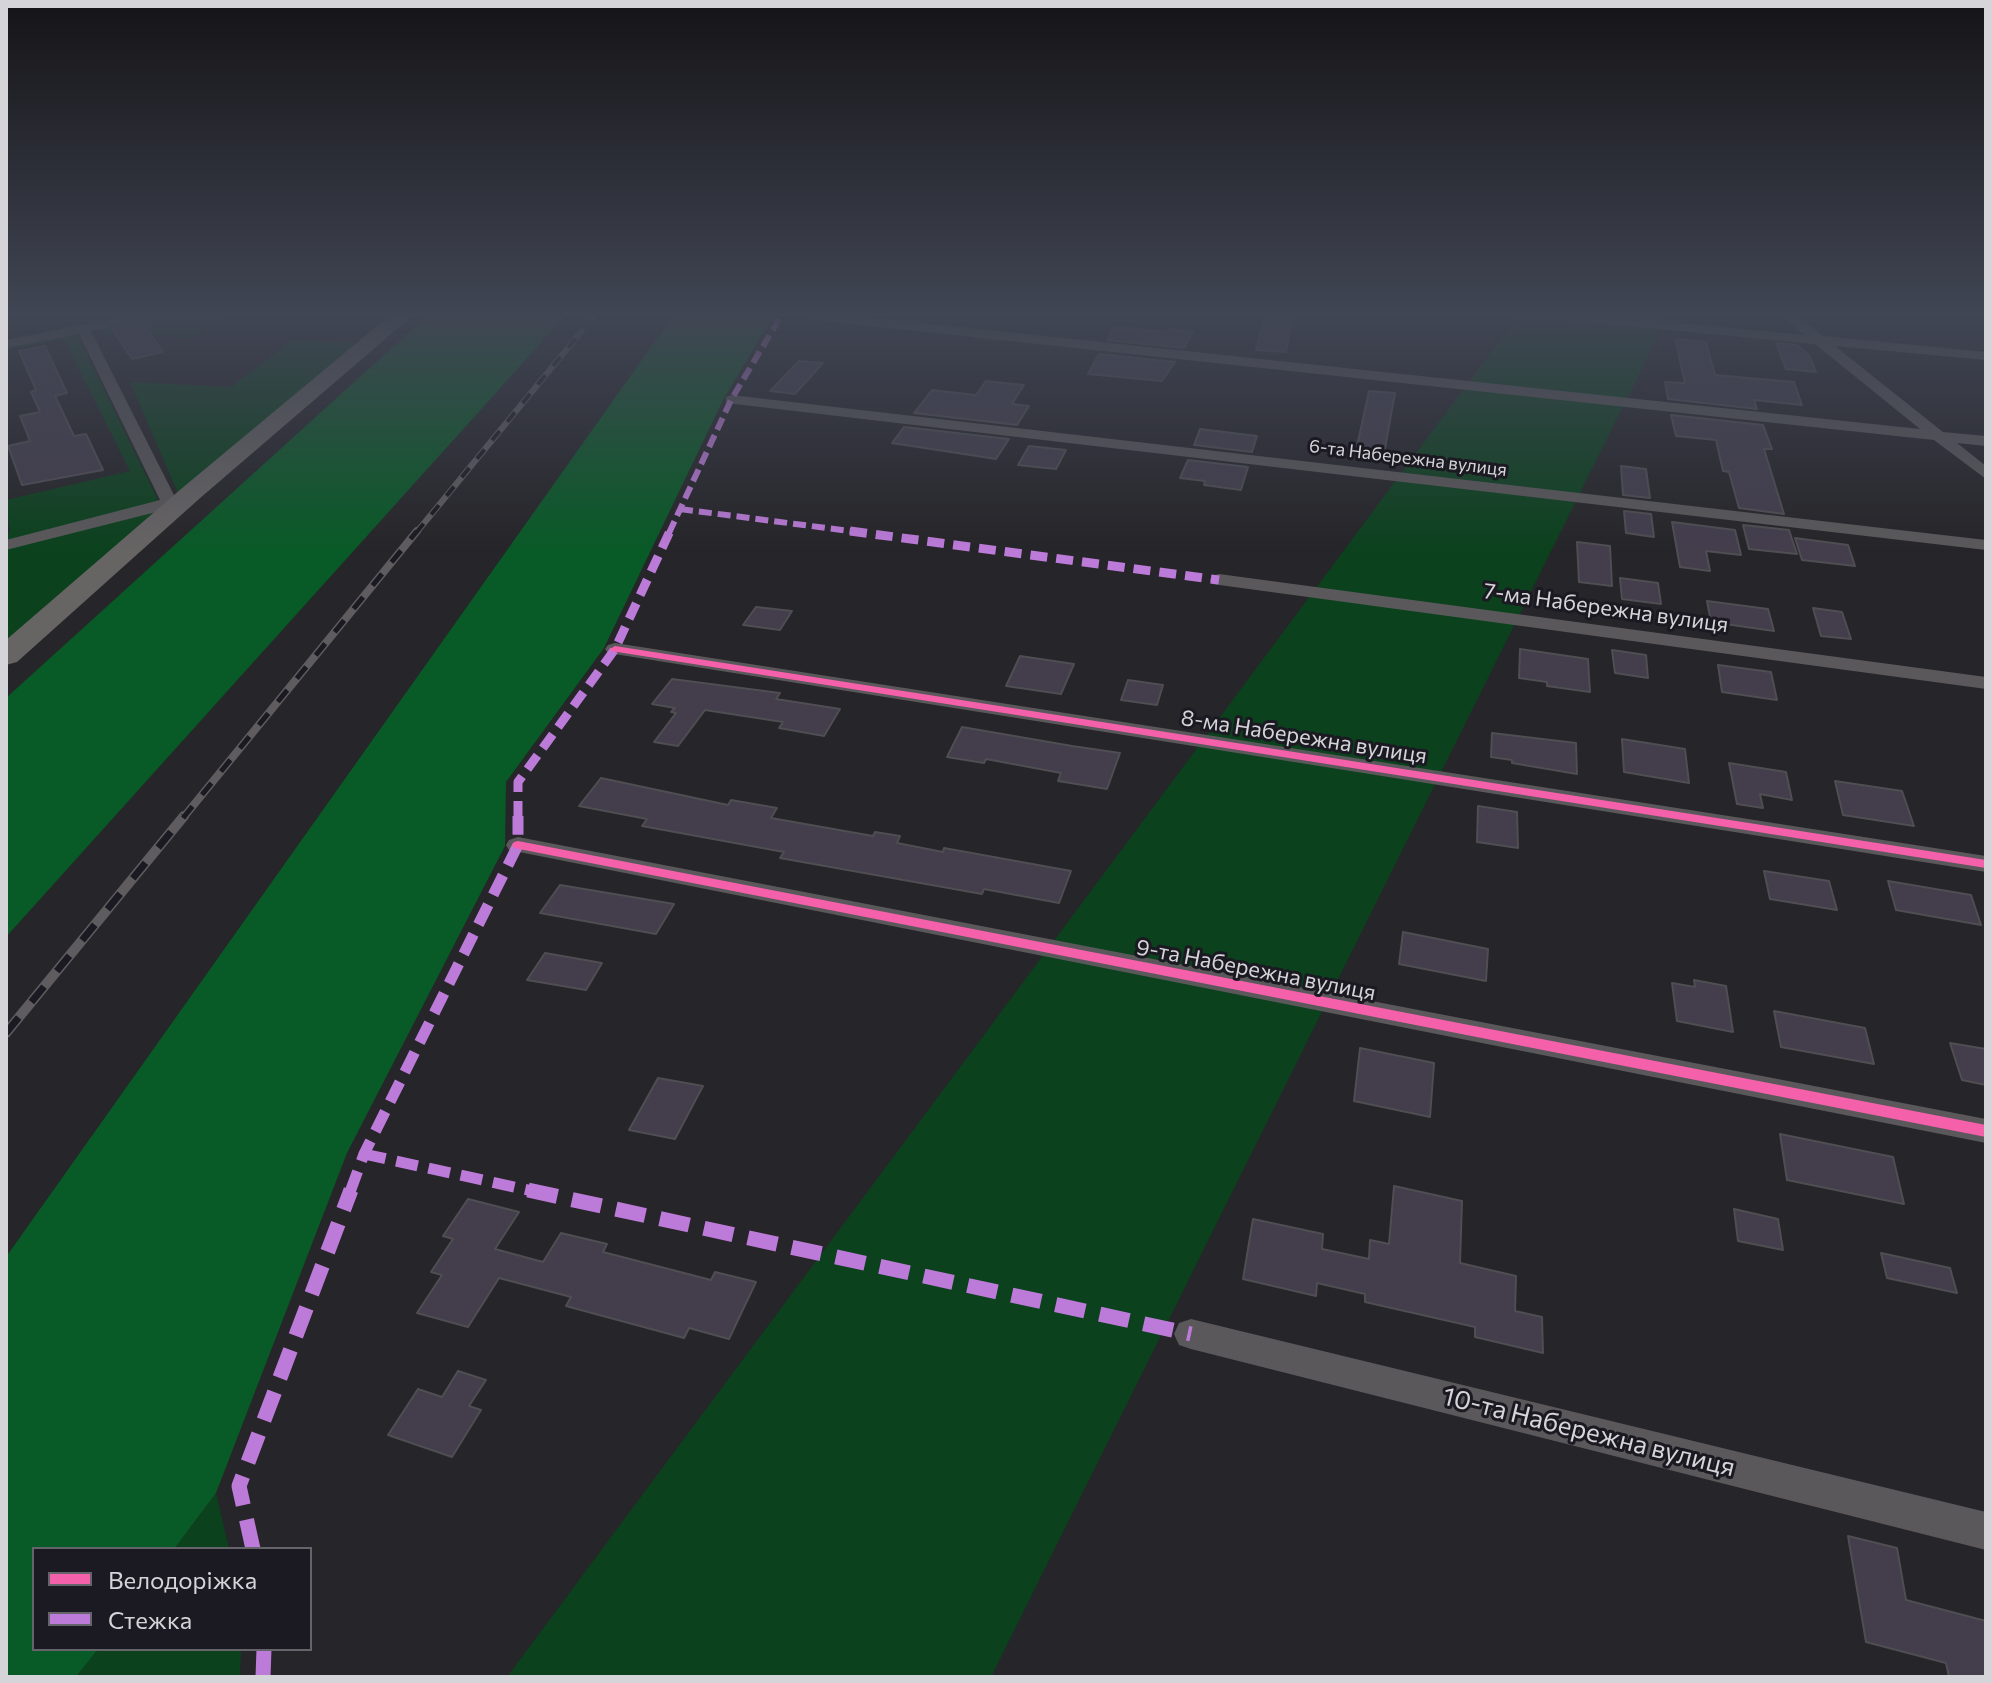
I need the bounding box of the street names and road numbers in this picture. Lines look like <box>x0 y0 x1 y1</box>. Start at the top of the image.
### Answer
street label: 6-та Набережна вулиця <box>1308 435 1508 481</box>
street label: 7-ма Набережна вулиця <box>1482 578 1730 638</box>
street label: 8-ма Набережна вулиця <box>1179 705 1429 769</box>
street label: 9-та Набережна вулиця <box>1134 934 1378 1006</box>
street label: 10-та Набережна вулиця <box>1440 1381 1738 1483</box>

